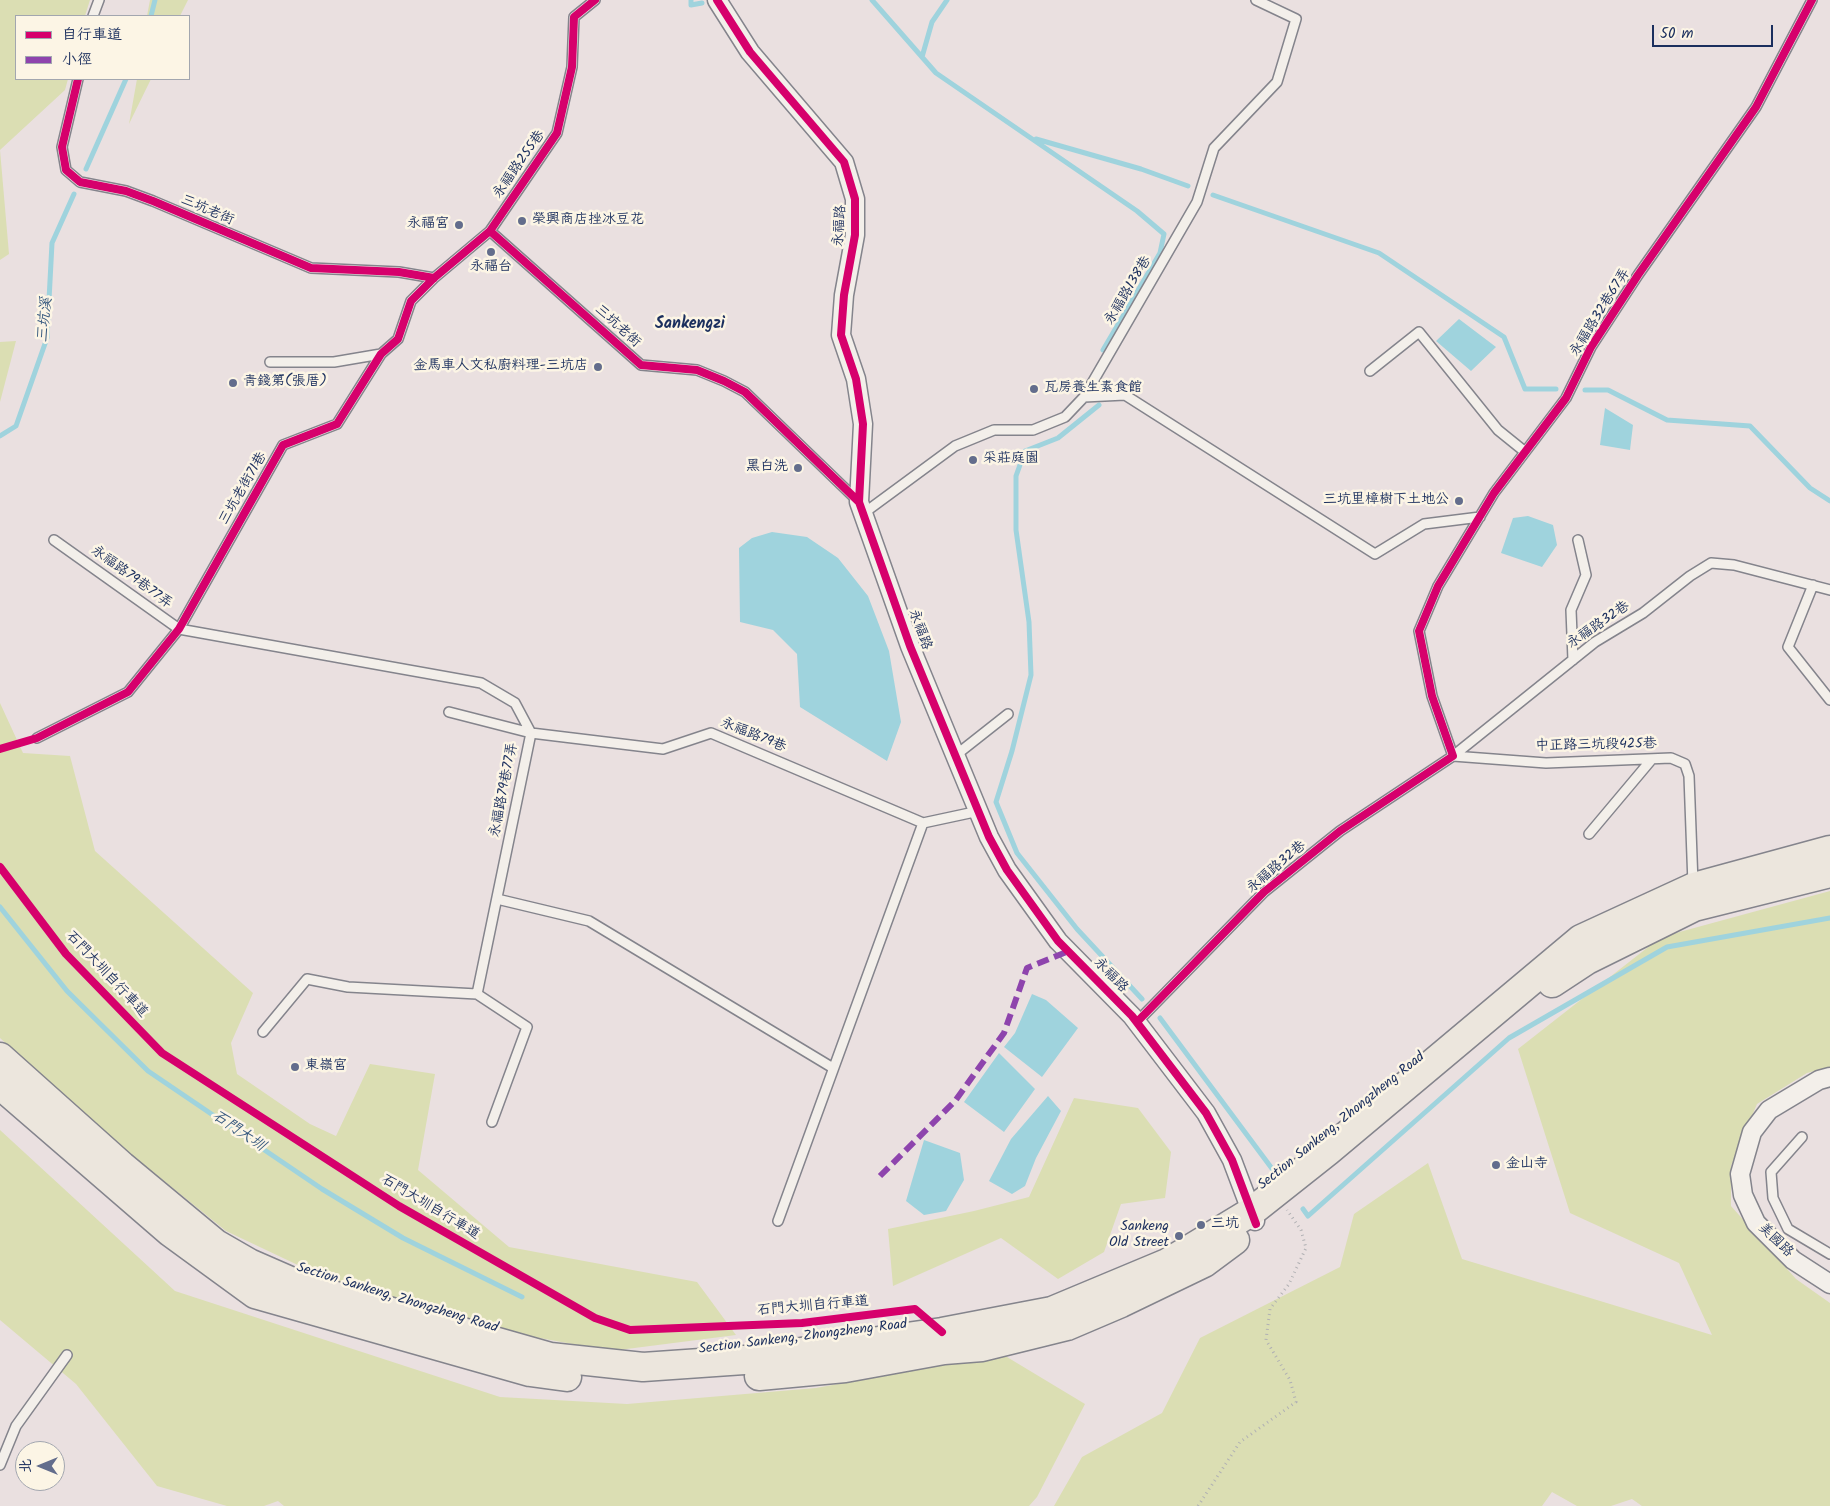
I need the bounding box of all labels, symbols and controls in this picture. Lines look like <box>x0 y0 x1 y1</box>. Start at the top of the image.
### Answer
legend <box>15 15 190 80</box>
scale bar <box>1655 15 1776 47</box>
text: 50 m <box>1660 22 1694 46</box>
text: 自行車道 <box>62 23 122 47</box>
text: 小徑 <box>62 48 92 72</box>
street label: 永福路255巷 <box>490 128 550 202</box>
street label: 三坑老街 <box>178 192 236 230</box>
street label: 永福路 <box>831 204 851 248</box>
place label: 榮興商店挫冰豆花 <box>532 213 644 229</box>
marker: 榮興商店挫冰豆花 <box>516 215 528 227</box>
place label: 永福宮 <box>407 217 449 233</box>
marker: 永福宮 <box>453 219 465 231</box>
marker: 永福台 <box>485 246 497 258</box>
street label: 永福路138巷 <box>1102 254 1156 328</box>
place label: 永福台 <box>470 260 512 276</box>
street label: 永福路32巷67弄 <box>1567 266 1635 360</box>
water label: 三坑溪 <box>35 297 57 343</box>
street label: 三坑老街 <box>591 302 643 352</box>
district label: Sankengzi <box>655 315 725 335</box>
place label: 金馬車人文私廚料理-三坑店 <box>414 359 588 375</box>
marker: 金馬車人文私廚料理-三坑店 <box>592 361 604 373</box>
place label: 青錢第(張厝) <box>243 375 327 391</box>
marker: 青錢第(張厝) <box>227 377 239 389</box>
place label: 瓦房養生素食館 <box>1044 381 1142 397</box>
marker: 瓦房養生素食館 <box>1028 383 1040 395</box>
street label: 三坑老街71巷 <box>217 450 271 528</box>
place label: 采莊庭園 <box>983 452 1039 468</box>
marker: 采莊庭園 <box>967 454 979 466</box>
place label: 黑白洗 <box>746 460 788 476</box>
marker: 黑白洗 <box>792 462 804 474</box>
place label: 三坑里樟樹下土地公 <box>1323 493 1449 509</box>
marker: 三坑里樟樹下土地公 <box>1453 495 1465 507</box>
street label: 永福路79巷77弄 <box>87 543 175 613</box>
street label: 永福路32巷 <box>1564 599 1634 653</box>
street label: 永福路 <box>904 607 934 653</box>
street label: 永福路79巷 <box>718 715 788 757</box>
street label: 中正路三坑段425巷 <box>1535 737 1657 755</box>
street label: 永福路79巷77弄 <box>488 741 522 839</box>
street label: 永福路32巷 <box>1244 838 1310 898</box>
street label: 石門大圳自行車道 <box>62 928 150 1022</box>
street label: 永福路 <box>1089 955 1131 997</box>
street label: Section Sankeng, Zhongzheng Road <box>1255 1049 1429 1195</box>
place label: 東嶺宮 <box>305 1059 347 1075</box>
marker: 東嶺宮 <box>289 1061 301 1073</box>
water label: 石門大圳 <box>208 1108 268 1156</box>
place label: 金山寺 <box>1506 1157 1548 1173</box>
marker: 金山寺 <box>1490 1159 1502 1171</box>
street label: 石門大圳自行車道 <box>378 1172 482 1244</box>
place label: 三坑 <box>1211 1217 1239 1233</box>
marker: 三坑 <box>1195 1219 1207 1231</box>
place label: Sankeng Old Street <box>1109 1220 1169 1252</box>
street label: 美國路 <box>1754 1220 1796 1262</box>
marker: Sankeng Old Street <box>1173 1230 1185 1242</box>
street label: Section Sankeng, Zhongzheng Road <box>294 1260 500 1338</box>
street label: 石門大圳自行車道 <box>756 1294 870 1320</box>
street label: Section Sankeng, Zhongzheng Road <box>698 1317 908 1359</box>
north arrow <box>15 1441 65 1491</box>
text: 北 <box>15 1459 37 1473</box>

